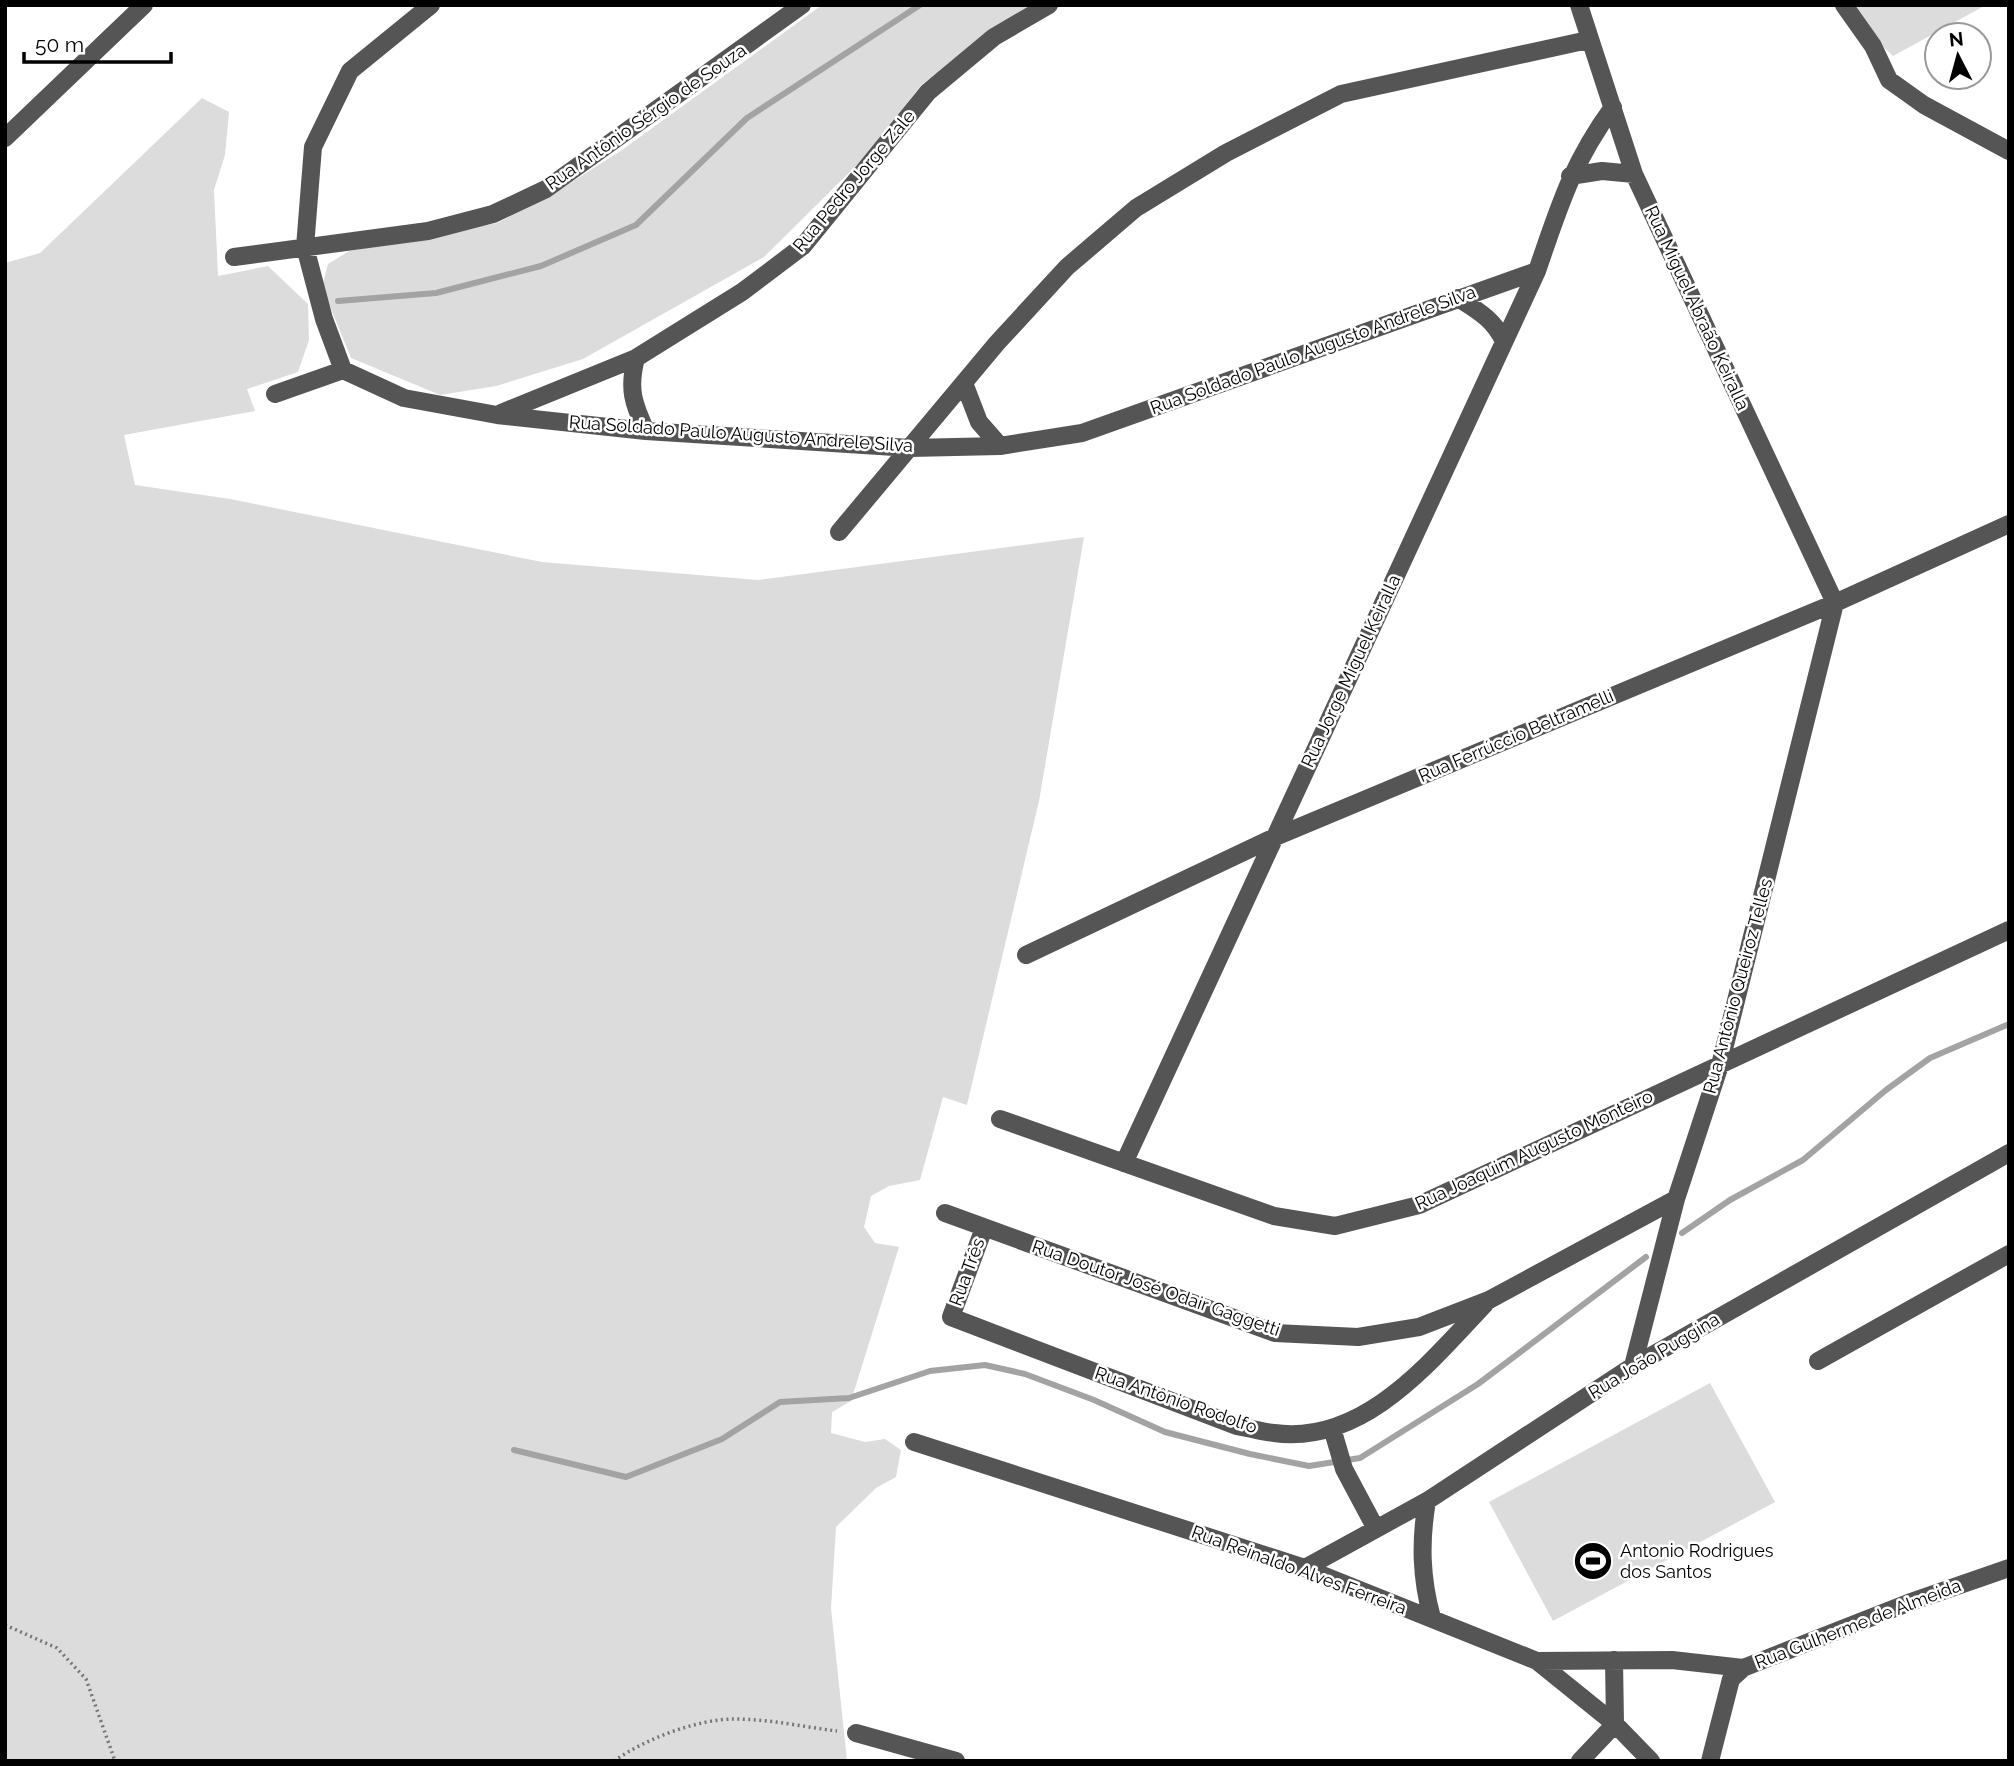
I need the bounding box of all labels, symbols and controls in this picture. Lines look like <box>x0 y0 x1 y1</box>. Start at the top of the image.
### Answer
scale bar <box>24 21 172 65</box>
north arrow <box>1923 21 1993 91</box>
text: N <box>1948 27 1965 51</box>
text: 50 m <box>35 32 84 57</box>
street label: Rua Antônio Sérgio de Souza <box>541 39 750 194</box>
street label: Rua Pedro Jorge Zale <box>788 105 919 256</box>
street label: Rua Miguel Abraão Keiralla <box>1641 202 1754 413</box>
street label: Rua Soldado Paulo Augusto Andrele Silva <box>1147 281 1478 418</box>
street label: Rua Soldado Paulo Augusto Andrele Silva <box>568 411 914 456</box>
street label: Rua Jorge Miguel Keiralla <box>1297 571 1404 770</box>
street label: Rua Ferrúccio Beltramelli <box>1415 685 1617 786</box>
street label: Rua Antônio Queiroz Telles <box>1699 876 1776 1096</box>
street label: Rua Joaquim Augusto Monteiro <box>1412 1085 1656 1214</box>
street label: Rua Três <box>945 1235 989 1309</box>
street label: Rua Doutor José Odair Gaggetti <box>1029 1235 1283 1340</box>
street label: Rua João Puggina <box>1585 1308 1723 1403</box>
street label: Rua Antônio Rodolfo <box>1092 1362 1260 1437</box>
street label: Rua Reinaldo Alves Ferreira <box>1189 1521 1410 1618</box>
sports icon: Antonio Rodrigues dos Santos <box>1572 1540 1614 1582</box>
place label: Antonio Rodrigues dos Santos <box>1620 1540 1774 1582</box>
street label: Rua Gulherme de Almeida <box>1752 1574 1964 1673</box>

